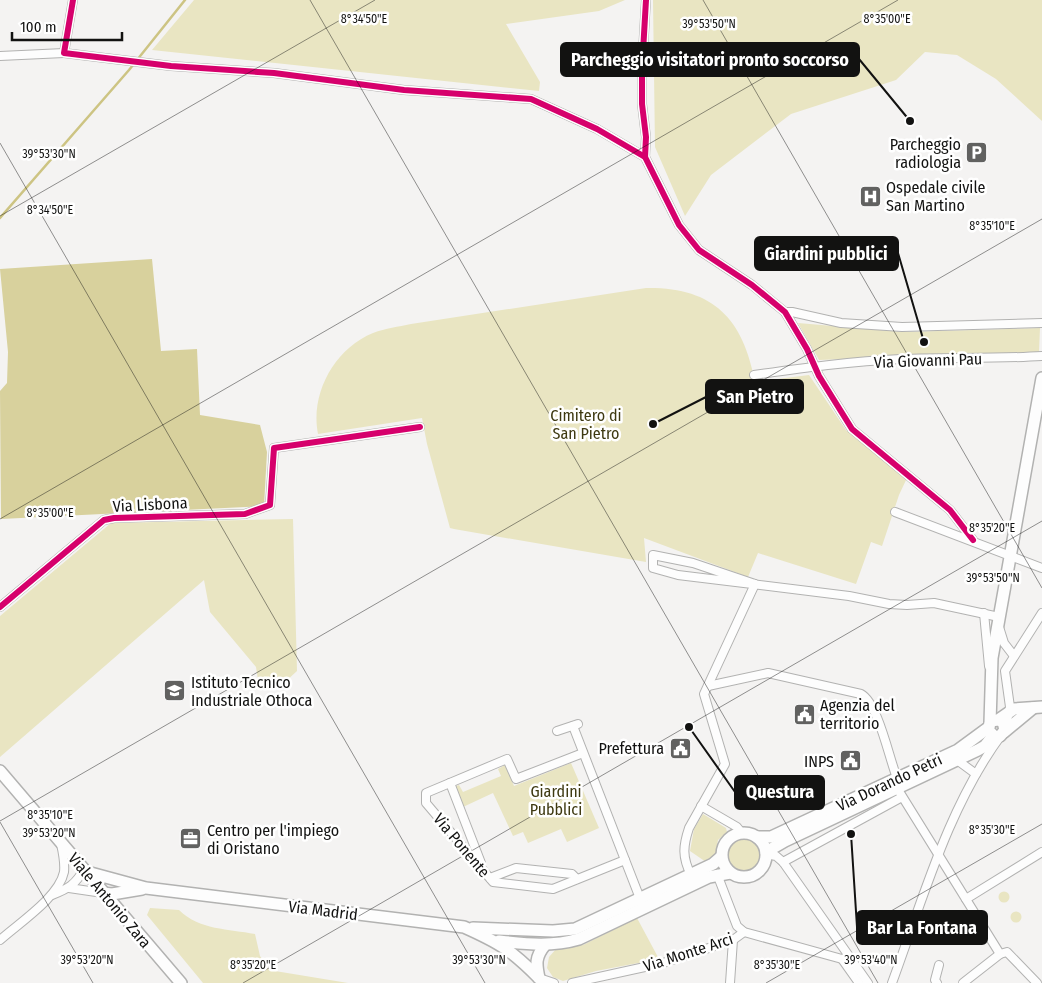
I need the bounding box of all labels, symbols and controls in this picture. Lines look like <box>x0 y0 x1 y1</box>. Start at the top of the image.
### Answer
scale bar <box>12 10 122 42</box>
text: 8°34'50"E <box>341 12 388 26</box>
text: 8°35'00"E <box>863 12 911 26</box>
text: 39°53'50"N <box>682 17 736 31</box>
text: 100 m <box>20 18 57 36</box>
callout: Parcheggio visitatori pronto soccorso <box>561 43 859 76</box>
text: Parcheggio visitatori pronto soccorso <box>571 49 849 71</box>
place label: Parcheggio radiologia <box>890 135 961 172</box>
parking icon: Parcheggio radiologia <box>965 141 989 165</box>
text: 39°53'30"N <box>22 147 76 161</box>
place label: Ospedale civile San Martino <box>886 178 986 215</box>
hospital icon: Ospedale civile San Martino <box>858 184 882 208</box>
text: 8°34'50"E <box>27 203 74 217</box>
text: 8°35'10"E <box>969 219 1015 233</box>
callout: Giardini pubblici <box>755 237 898 270</box>
text: Giardini pubblici <box>764 243 888 265</box>
street label: Via Giovanni Pau <box>873 349 983 372</box>
callout: San Pietro <box>706 380 803 413</box>
text: San Pietro <box>716 386 794 408</box>
park label: Cimitero di San Pietro <box>550 406 622 443</box>
street label: Via Lisbona <box>112 493 188 516</box>
text: 8°35'00"E <box>26 506 74 520</box>
text: 8°35'20"E <box>969 521 1015 535</box>
text: 39°53'50"N <box>966 571 1020 585</box>
place label: Istituto Tecnico Industriale Othoca <box>191 673 313 710</box>
school or university icon: Istituto Tecnico Industriale Othoca <box>163 679 187 703</box>
place label: Agenzia del territorio <box>820 696 895 733</box>
public building icon: Agenzia del territorio <box>792 702 816 726</box>
public building icon: Prefettura <box>668 736 692 760</box>
place label: Prefettura <box>599 739 664 758</box>
public building icon: INPS <box>838 749 862 773</box>
street label: Via Dorando Petri <box>833 750 945 815</box>
place label: INPS <box>804 752 834 771</box>
callout: Questura <box>735 776 824 809</box>
text: Questura <box>746 781 814 803</box>
park label: Giardini Pubblici <box>530 782 582 819</box>
text: 8°35'10"E <box>27 808 73 822</box>
street label: Via Ponente <box>429 809 494 881</box>
place label: Centro per l'impiego di Oristano <box>207 821 339 858</box>
text: 8°35'30"E <box>969 823 1016 837</box>
text: 39°53'20"N <box>22 826 76 840</box>
office icon: Centro per l'impiego di Oristano <box>179 827 203 851</box>
street label: Viale Antonio Zara <box>64 849 155 952</box>
street label: Via Madrid <box>287 897 359 924</box>
callout: Bar La Fontana <box>857 911 987 944</box>
text: Bar La Fontana <box>867 917 977 939</box>
street label: Via Monte Arci <box>641 929 735 976</box>
text: 39°53'20"N <box>60 953 114 967</box>
text: 39°53'30"N <box>452 953 506 967</box>
text: 39°53'40"N <box>844 953 898 967</box>
text: 8°35'20"E <box>230 958 276 972</box>
text: 8°35'30"E <box>754 958 801 972</box>

